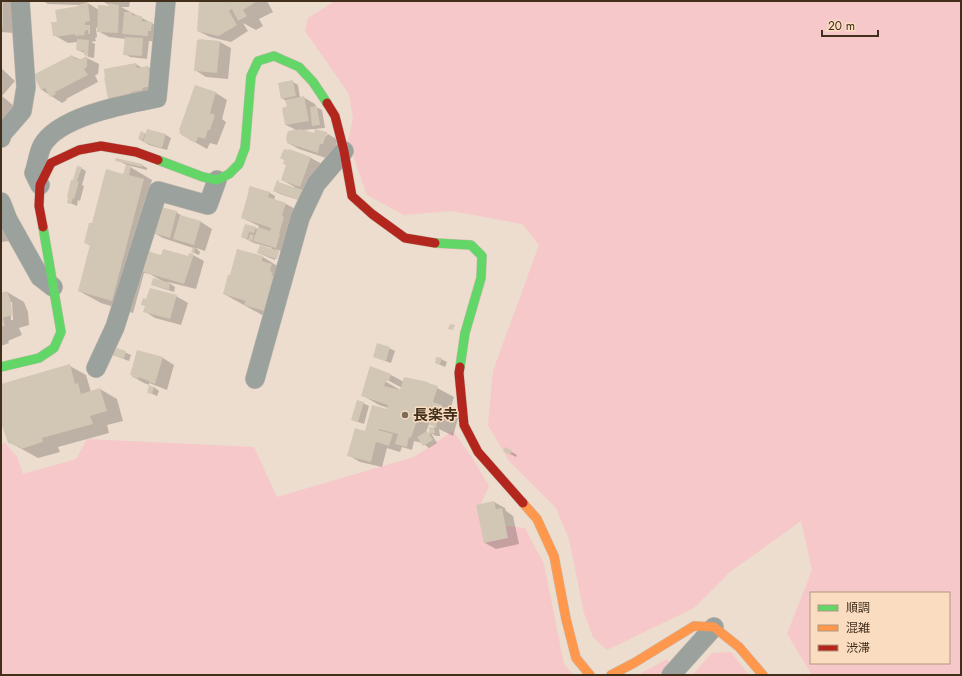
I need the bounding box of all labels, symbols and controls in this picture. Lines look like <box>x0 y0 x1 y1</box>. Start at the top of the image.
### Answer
scale bar <box>822 12 878 38</box>
text: 20 m <box>828 17 855 35</box>
place label: 長楽寺 <box>413 404 458 426</box>
marker: 長楽寺 <box>400 410 410 420</box>
legend <box>810 592 950 664</box>
text: 順調 <box>846 599 870 617</box>
text: 混雑 <box>846 619 870 637</box>
text: 渋滞 <box>846 639 870 657</box>

